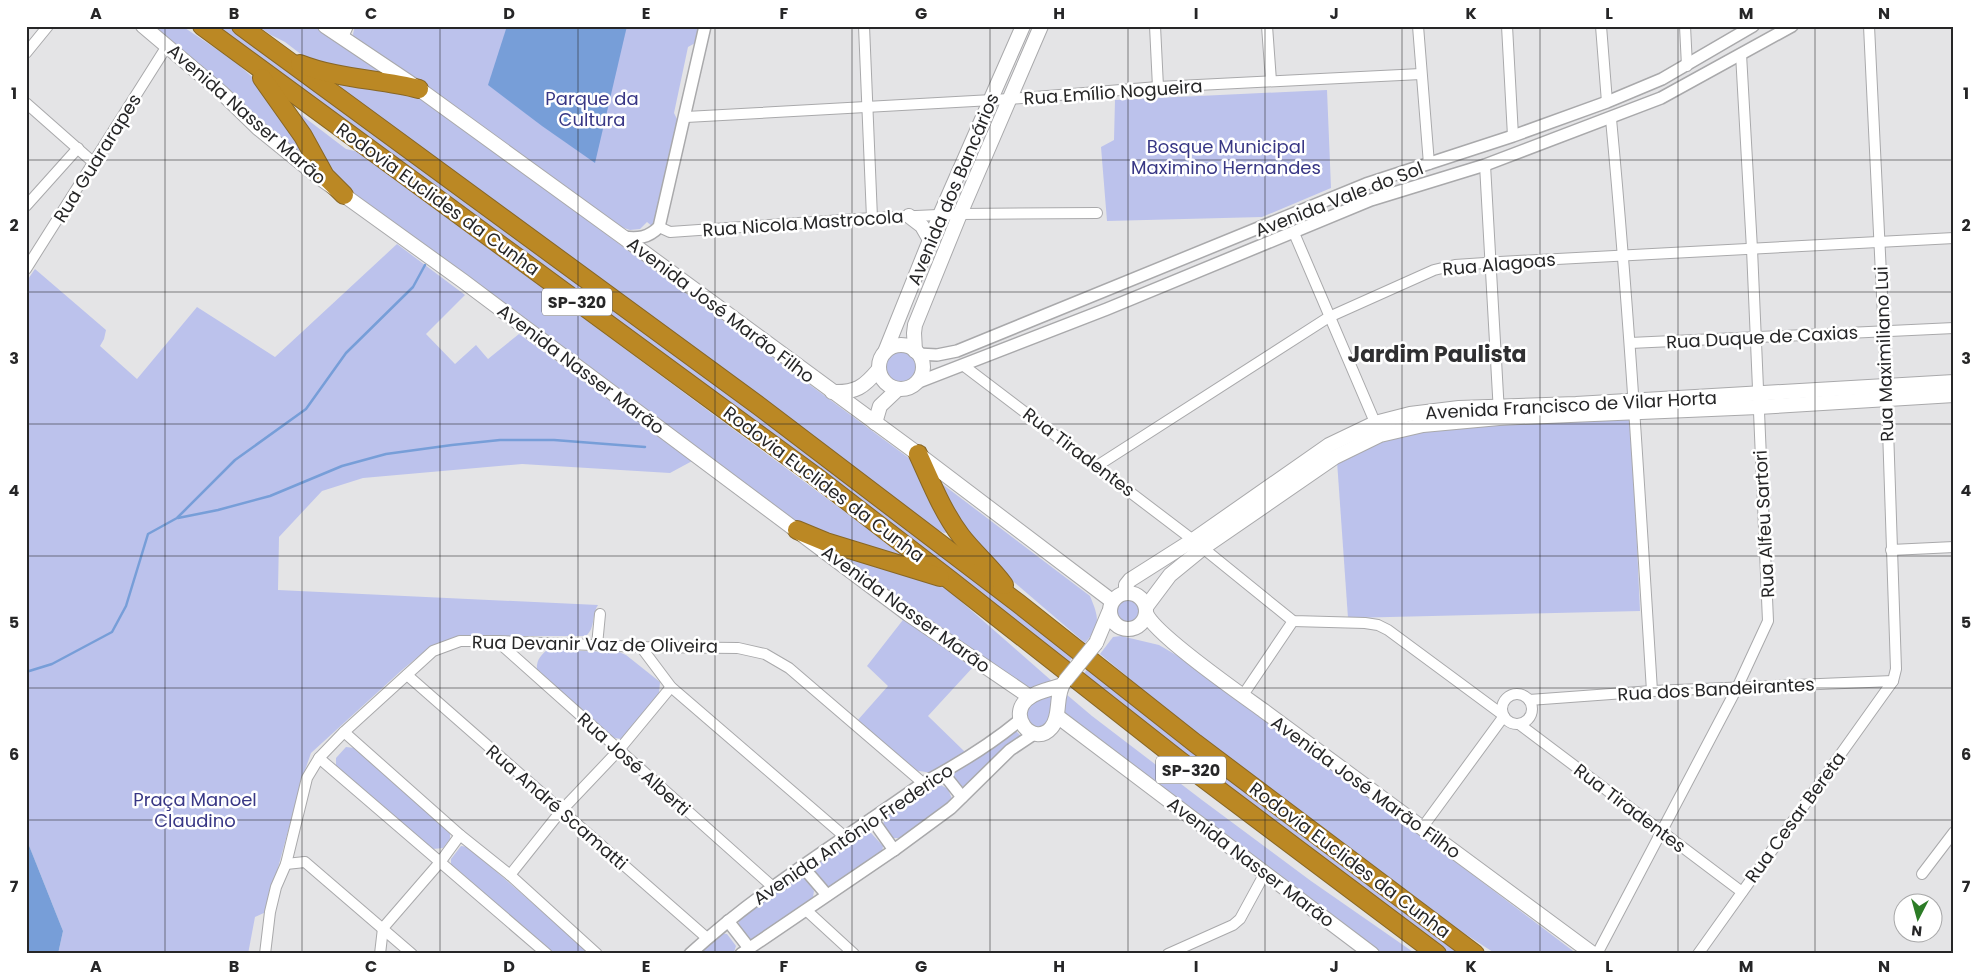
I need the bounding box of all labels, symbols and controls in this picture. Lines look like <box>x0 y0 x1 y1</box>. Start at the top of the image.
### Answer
text: A <box>90 2 102 25</box>
text: B <box>229 2 239 25</box>
text: C <box>365 2 377 25</box>
text: D <box>503 2 515 25</box>
text: E <box>642 2 650 25</box>
text: F <box>780 2 789 25</box>
text: G <box>915 2 927 25</box>
text: H <box>1053 2 1065 25</box>
text: I <box>1194 2 1198 25</box>
text: J <box>1329 2 1339 25</box>
text: K <box>1465 2 1477 25</box>
text: L <box>1605 2 1613 25</box>
text: M <box>1739 2 1753 25</box>
text: N <box>1878 2 1890 25</box>
street label: Avenida Nasser Marão <box>162 38 332 190</box>
street label: Rua Emílio Nogueira <box>1023 73 1203 111</box>
text: 1 <box>11 82 17 105</box>
text: 1 <box>1963 82 1969 105</box>
park label: Parque da Cultura <box>545 86 639 132</box>
street label: Rua Guararapes <box>47 89 147 227</box>
street label: Avenida dos Bancários <box>901 89 1005 289</box>
street label: Rodovia Euclides da Cunha <box>331 117 545 281</box>
park label: Bosque Municipal Maximino Hernandes <box>1131 134 1321 180</box>
street label: Avenida Vale do Sol <box>1251 155 1427 243</box>
street label: Rua Nicola Mastrocola <box>702 204 904 242</box>
text: 2 <box>9 214 19 237</box>
text: 2 <box>1961 214 1971 237</box>
street label: Avenida José Marão Filho <box>622 231 820 389</box>
street label: Rua Alagoas <box>1441 247 1557 281</box>
street label: Rua Maximiliano Lui <box>1868 266 1900 442</box>
road number: SP-320 <box>542 288 612 316</box>
street label: Avenida Nasser Marão <box>492 298 670 440</box>
street label: Rua Duque de Caxias <box>1665 319 1859 355</box>
district label: Jardim Paulista <box>1347 339 1527 370</box>
text: 3 <box>9 347 19 370</box>
text: 3 <box>1961 347 1971 370</box>
street label: Avenida Francisco de Vilar Horta <box>1424 385 1718 425</box>
street label: Rodovia Euclides da Cunha <box>718 400 930 568</box>
street label: Rua Tiradentes <box>1018 402 1140 502</box>
street label: Rua Alfeu Sartori <box>1748 449 1780 599</box>
text: 4 <box>9 479 20 502</box>
text: 4 <box>1961 479 1972 502</box>
street label: Avenida Nasser Marão <box>817 539 995 679</box>
text: 5 <box>9 611 19 634</box>
text: 5 <box>1961 611 1971 634</box>
street label: Rua Devanir Vaz de Oliveira <box>472 629 718 659</box>
street label: Rua dos Bandeirantes <box>1617 671 1815 707</box>
street label: Rua José Alberti <box>572 707 696 821</box>
street label: Avenida José Marão Filho <box>1266 710 1466 864</box>
street label: Rua André Scamatti <box>481 739 633 875</box>
text: 6 <box>9 743 19 766</box>
text: 6 <box>1961 743 1971 766</box>
street label: Rua Cesar Bereta <box>1739 746 1851 888</box>
road number: SP-320 <box>1156 756 1226 784</box>
street label: Avenida Antônio Frederico <box>748 758 958 910</box>
street label: Rua Tiradentes <box>1569 758 1691 858</box>
street label: Rodovia Euclides da Cunha <box>1244 776 1456 944</box>
park label: Praça Manoel Claudino <box>133 787 257 833</box>
street label: Avenida Nasser Marão <box>1162 791 1340 933</box>
text: 7 <box>10 875 19 898</box>
text: 7 <box>1962 875 1971 898</box>
north arrow <box>1892 892 1942 942</box>
text: N <box>1910 920 1923 941</box>
text: A <box>90 955 102 978</box>
text: B <box>229 955 239 978</box>
text: C <box>365 955 377 978</box>
text: D <box>503 955 515 978</box>
text: E <box>642 955 650 978</box>
text: F <box>780 955 789 978</box>
text: G <box>915 955 927 978</box>
text: H <box>1053 955 1065 978</box>
text: I <box>1194 955 1198 978</box>
text: J <box>1329 955 1339 978</box>
text: K <box>1465 955 1477 978</box>
text: L <box>1605 955 1613 978</box>
text: M <box>1739 955 1753 978</box>
text: N <box>1878 955 1890 978</box>

